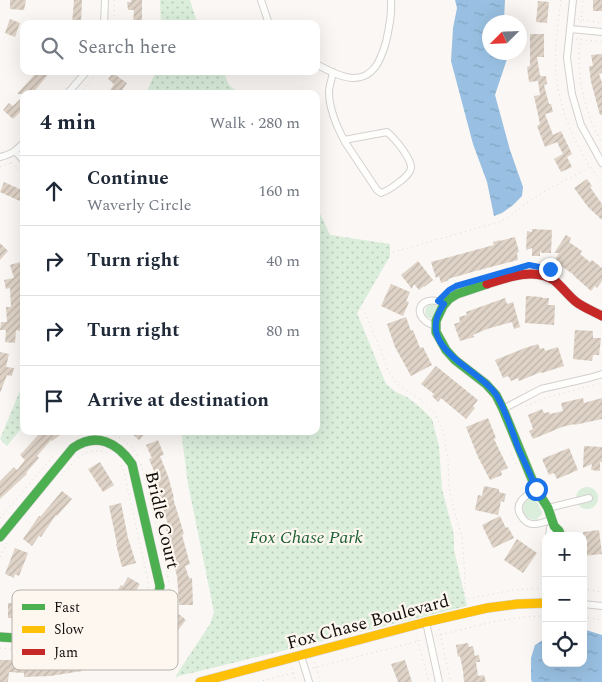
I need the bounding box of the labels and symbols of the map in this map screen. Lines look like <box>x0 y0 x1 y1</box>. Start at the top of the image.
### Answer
north arrow <box>482 15 527 60</box>
route end <box>539 258 562 281</box>
street label: Bridle Court <box>138 468 186 572</box>
route start <box>525 478 548 501</box>
park label: Fox Chase Park <box>249 524 364 551</box>
street label: Fox Chase Boulevard <box>284 587 452 657</box>
legend <box>12 590 178 670</box>
text: Fast <box>54 597 80 618</box>
text: Slow <box>54 619 84 640</box>
text: Jam <box>54 642 78 663</box>

